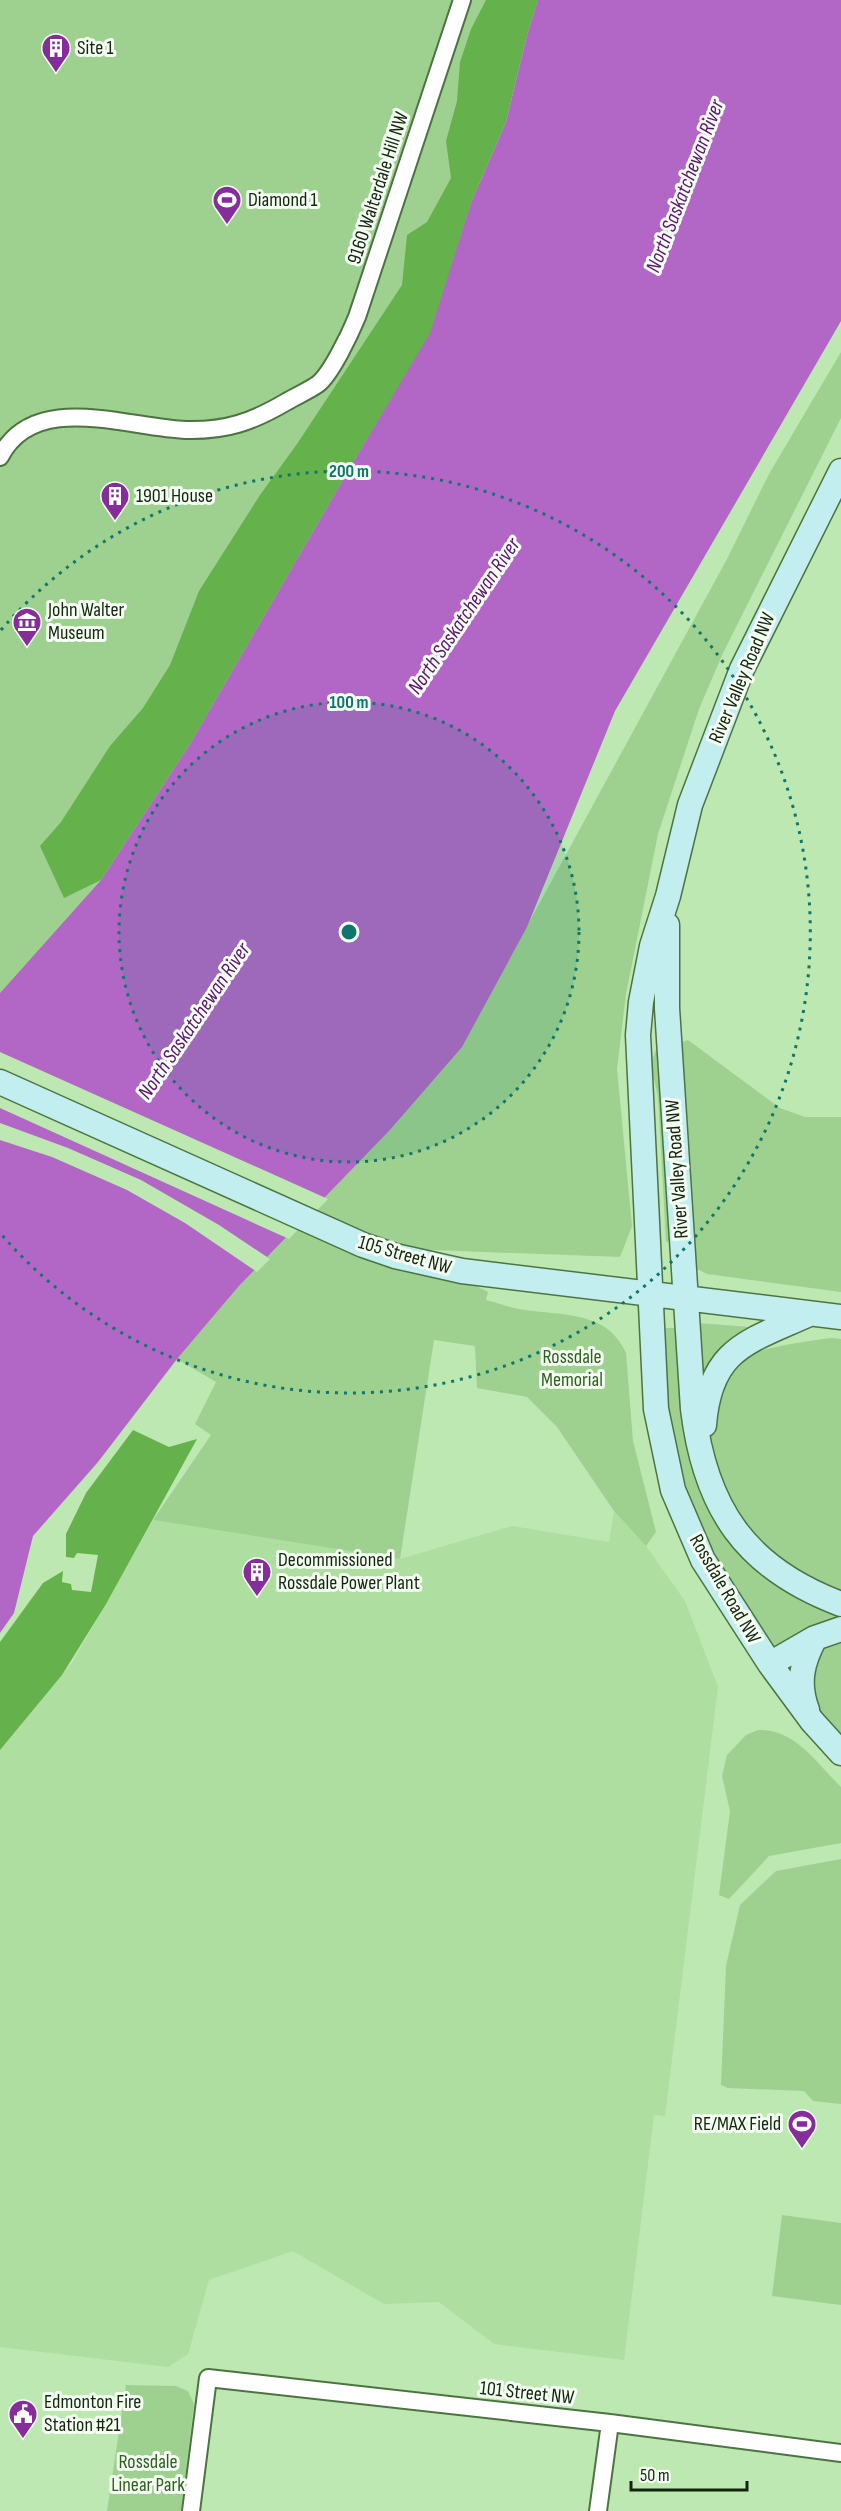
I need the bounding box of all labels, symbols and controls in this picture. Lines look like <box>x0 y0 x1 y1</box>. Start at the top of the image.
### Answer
building icon: Site 1 <box>40 32 72 74</box>
place label: Site 1 <box>77 36 113 60</box>
water label: North Saskatchewan River <box>641 95 730 276</box>
street label: 9160 Walterdale Hill NW <box>342 109 414 267</box>
sports icon: Diamond 1 <box>211 184 243 226</box>
place label: Diamond 1 <box>248 188 317 212</box>
text: 200 m <box>329 461 369 482</box>
building icon: 1901 House <box>99 480 131 522</box>
place label: 1901 House <box>136 484 213 508</box>
water label: North Saskatchewan River <box>403 532 526 699</box>
place label: John Walter Museum <box>47 598 125 645</box>
museum icon: John Walter Museum <box>11 606 43 648</box>
street label: River Valley Road NW <box>704 609 780 747</box>
text: 100 m <box>330 692 369 713</box>
centre of rings <box>339 922 359 942</box>
water label: North Saskatchewan River <box>133 937 256 1104</box>
street label: River Valley Road NW <box>660 1099 694 1239</box>
street label: 105 Street NW <box>356 1230 454 1280</box>
park label: Rossdale Memorial <box>541 1345 603 1392</box>
street label: Rossdale Road NW <box>684 1530 766 1648</box>
place label: Decommissioned Rossdale Power Plant <box>278 1548 420 1595</box>
building icon: Decommissioned Rossdale Power Plant <box>241 1556 273 1598</box>
sports icon: RE/MAX Field <box>786 2108 818 2150</box>
place label: RE/MAX Field <box>694 2112 781 2136</box>
street label: 101 Street NW <box>479 2376 575 2410</box>
place label: Edmonton Fire Station #21 <box>44 2390 141 2437</box>
public building icon: Edmonton Fire Station #21 <box>7 2398 39 2440</box>
park label: Rossdale Linear Park <box>111 2450 185 2497</box>
scale bar <box>631 2454 746 2492</box>
text: 50 m <box>640 2465 670 2486</box>

